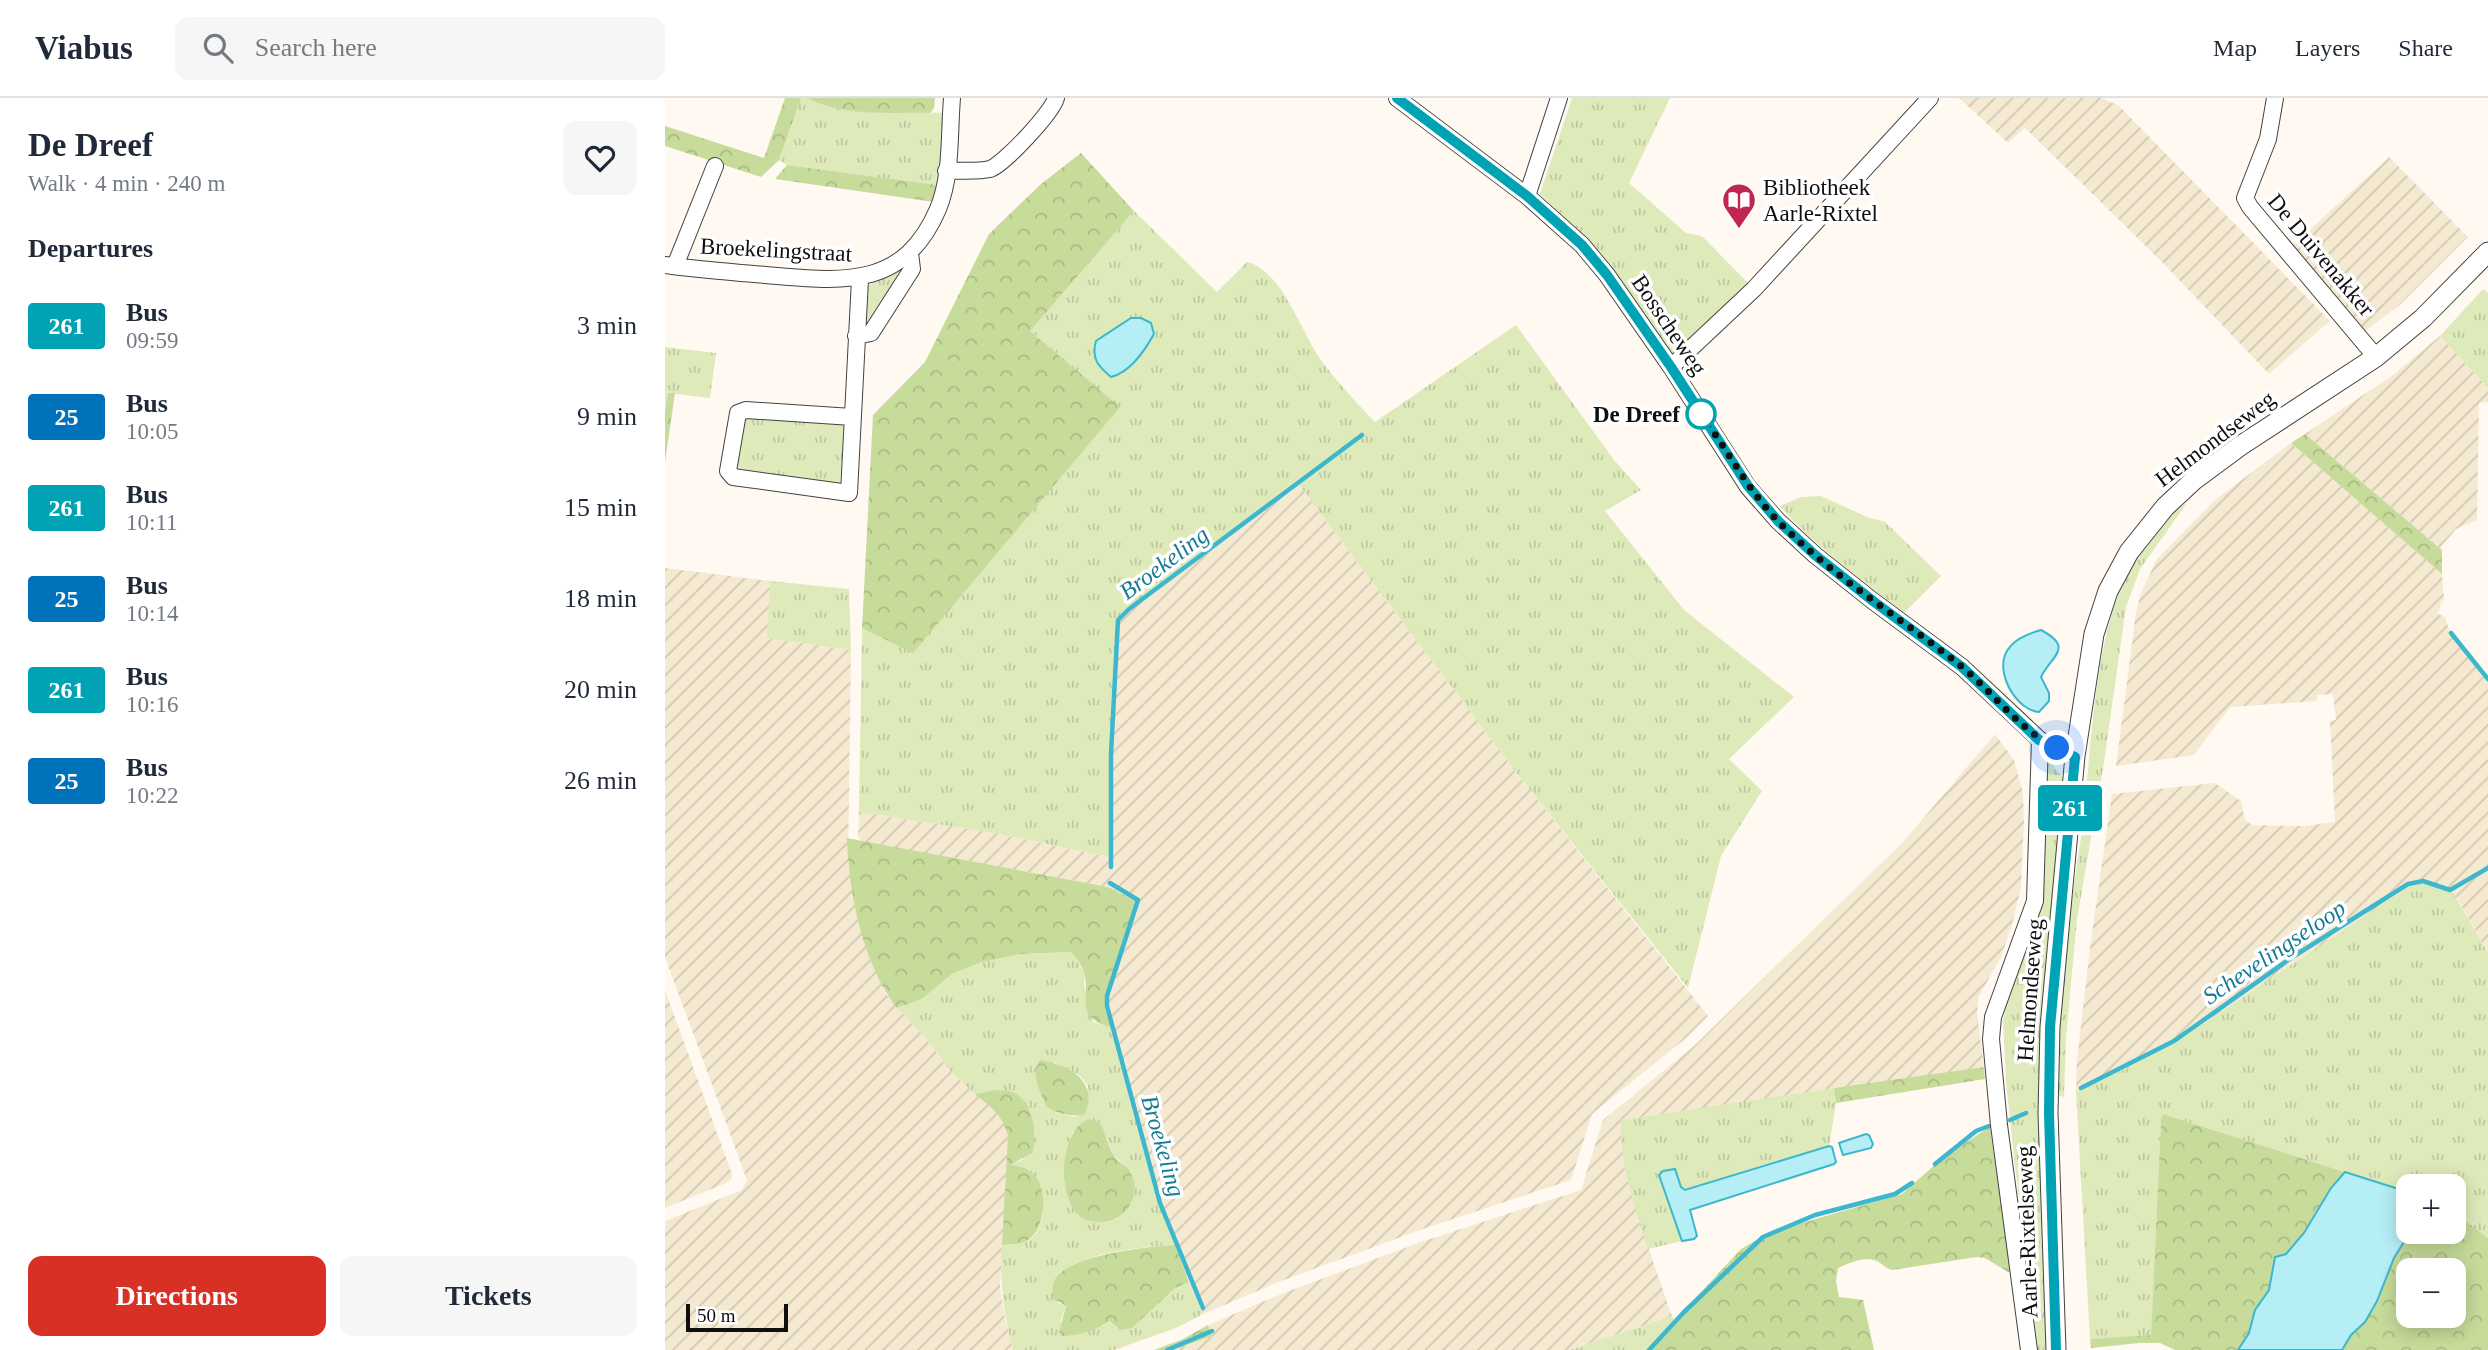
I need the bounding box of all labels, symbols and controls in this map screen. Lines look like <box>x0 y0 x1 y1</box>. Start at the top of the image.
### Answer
search box <box>175 17 665 80</box>
icon: search <box>199 29 237 67</box>
text: Viabus <box>35 30 133 66</box>
text: Search here <box>255 33 377 62</box>
text: Map <box>2213 35 2257 61</box>
text: Layers <box>2295 35 2360 61</box>
text: Share <box>2398 35 2453 61</box>
button: heart <box>563 121 637 195</box>
text: De Dreef <box>28 127 153 163</box>
text: Walk · 4 min · 240 m <box>28 171 225 196</box>
place label: Bibliotheek Aarle-Rixtel <box>1763 175 1878 226</box>
library icon: Bibliotheek Aarle-Rixtel <box>1720 181 1758 230</box>
street label: De Duivenakker <box>2263 189 2379 321</box>
text: Departures <box>28 234 153 263</box>
street label: Broekelingstraat <box>699 234 853 266</box>
street label: Bosscheweg <box>1626 270 1712 380</box>
text: Bus <box>126 298 168 327</box>
text: 3 min <box>577 311 637 340</box>
text: 261 <box>49 313 85 339</box>
text: 09:59 <box>126 328 178 353</box>
street label: Helmondseweg <box>2150 386 2280 492</box>
text: Bus <box>126 389 168 418</box>
marker: De Dreef <box>1686 399 1716 429</box>
text: 9 min <box>577 402 637 431</box>
place label: De Dreef <box>1593 402 1680 427</box>
text: 25 <box>55 404 79 430</box>
text: 10:05 <box>126 419 178 444</box>
text: Bus <box>126 480 168 509</box>
text: 15 min <box>564 493 637 522</box>
text: 261 <box>49 495 85 521</box>
text: 10:11 <box>126 510 178 535</box>
water label: Broekeling <box>1114 521 1214 605</box>
text: Bus <box>126 571 168 600</box>
text: 18 min <box>564 584 637 613</box>
text: 25 <box>55 586 79 612</box>
text: 10:14 <box>126 601 178 626</box>
text: Bus <box>126 662 168 691</box>
text: 20 min <box>564 675 637 704</box>
text: 261 <box>49 677 85 703</box>
text: 10:16 <box>126 692 178 717</box>
your location <box>2039 730 2074 765</box>
text: Bus <box>126 753 168 782</box>
text: 26 min <box>564 766 637 795</box>
text: 25 <box>55 768 79 794</box>
text: 10:22 <box>126 783 178 808</box>
line badge: 261 <box>2030 785 2110 831</box>
text: 261 <box>2052 795 2088 821</box>
water label: Schevelingseloop <box>2198 895 2350 1009</box>
street label: Helmondseweg <box>2013 917 2047 1062</box>
water label: Broekeling <box>1136 1092 1190 1200</box>
street label: Aarle-Rixtelseweg <box>2011 1145 2043 1319</box>
map controls <box>2396 1174 2466 1328</box>
button: + <box>2396 1174 2466 1244</box>
button: Directions <box>28 1256 326 1336</box>
button: Tickets <box>340 1256 637 1336</box>
button: − <box>2396 1258 2466 1328</box>
scale bar <box>686 1301 787 1333</box>
text: 50 m <box>697 1305 736 1326</box>

